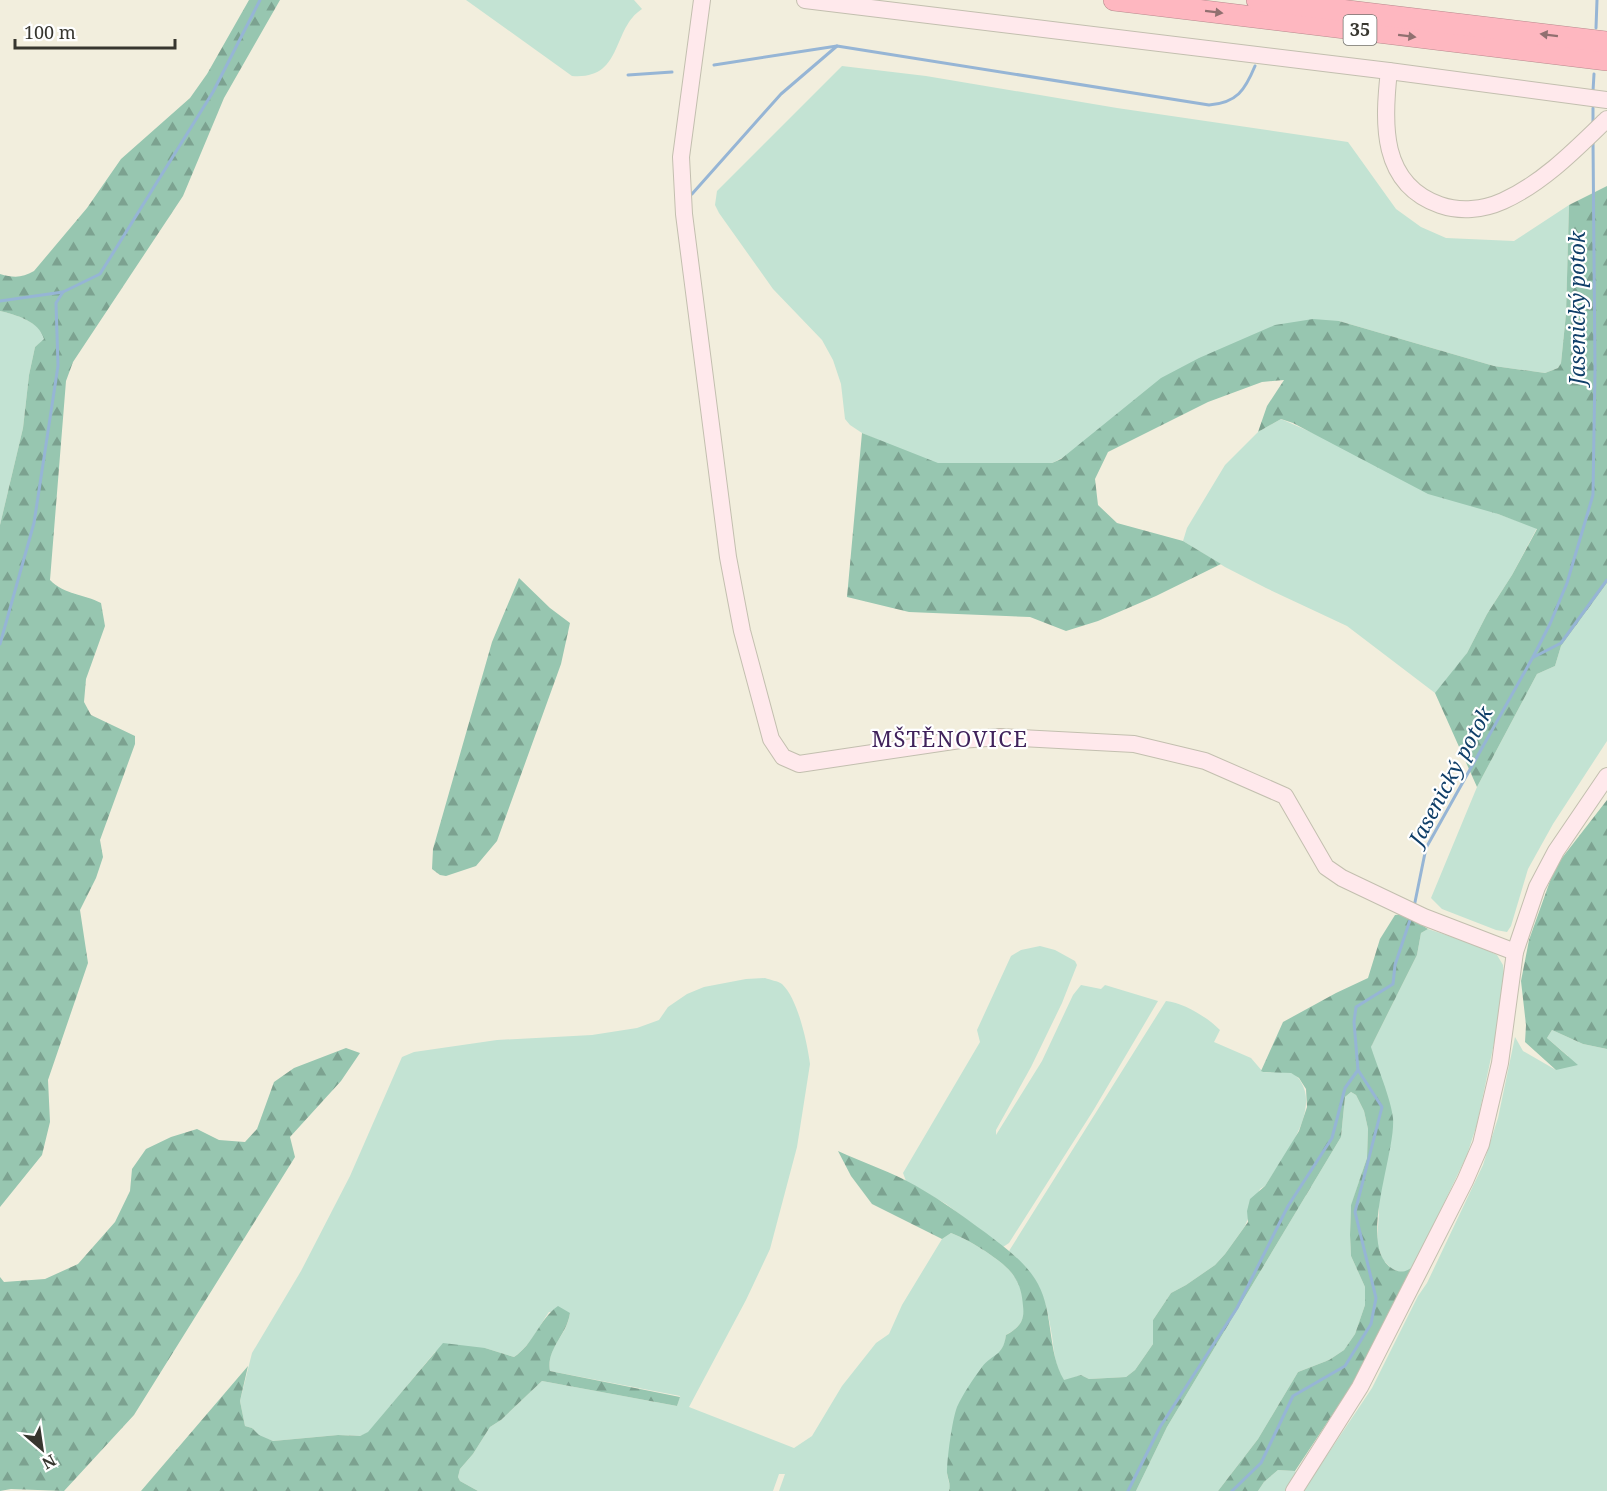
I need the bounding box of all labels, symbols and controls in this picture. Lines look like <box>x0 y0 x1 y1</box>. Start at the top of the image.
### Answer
one-way arrow <box>1204 7 1223 17</box>
scale bar <box>15 12 176 50</box>
road number: 35 <box>1344 15 1376 45</box>
text: 100 m <box>24 20 76 44</box>
one-way arrow <box>1539 30 1558 40</box>
one-way arrow <box>1398 31 1417 41</box>
water label: Jasenický potok <box>1563 230 1591 389</box>
water label: Jasenický potok <box>1400 700 1499 853</box>
district label: MŠTĚNOVICE <box>871 723 1029 753</box>
north arrow <box>12 1419 72 1479</box>
text: N <box>38 1449 60 1475</box>

